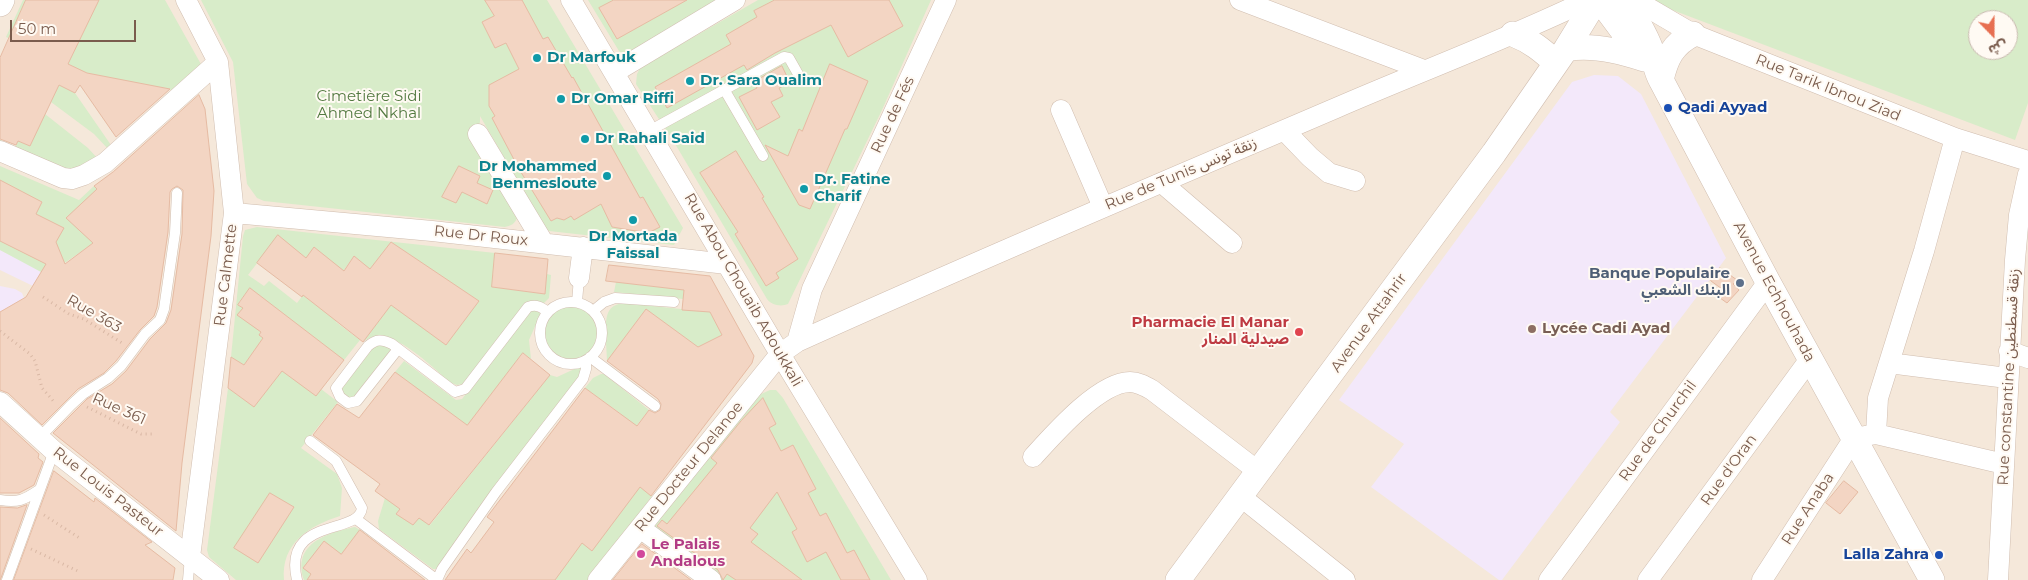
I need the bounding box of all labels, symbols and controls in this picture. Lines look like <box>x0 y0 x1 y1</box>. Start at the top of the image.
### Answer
scale bar <box>12 10 139 42</box>
north arrow <box>1968 10 2018 60</box>
text: 50 m <box>18 19 56 38</box>
text: ش <box>1986 36 2011 60</box>
place label: Dr Marfouk <box>547 49 636 67</box>
street label: Rue Tarik Ibnou Ziad <box>1753 51 1903 125</box>
marker: Dr Marfouk <box>531 52 543 64</box>
place label: Dr. Sara Oualim <box>700 72 822 90</box>
street label: Rue de Fés <box>867 74 919 156</box>
marker: Dr. Sara Oualim <box>684 75 696 87</box>
park label: Cimetière Sidi Ahmed Nkhal <box>316 88 422 123</box>
place label: Dr Omar Riffi <box>571 90 674 108</box>
marker: Dr Omar Riffi <box>555 93 567 105</box>
place label: Qadi Ayyad <box>1678 99 1767 117</box>
marker: Qadi Ayyad <box>1662 102 1674 114</box>
place label: Dr Rahali Said <box>595 130 705 148</box>
marker: Dr Rahali Said <box>579 133 591 145</box>
street label: Rue de Tunis زنقة تونس <box>1102 134 1260 214</box>
place label: Dr Mohammed Benmesloute <box>479 158 597 193</box>
marker: Dr Mohammed Benmesloute <box>601 170 613 182</box>
place label: Dr. Fatine Charif <box>814 171 890 206</box>
marker: Dr. Fatine Charif <box>798 183 810 195</box>
street label: Rue Abou Chouaib Adoukkali <box>680 190 806 390</box>
marker: Dr Mortada Faissal <box>627 214 639 226</box>
street label: Avenue Echhouhada <box>1729 219 1819 365</box>
street label: Rue Dr Roux <box>433 222 529 250</box>
street label: Rue Calmette <box>211 223 241 327</box>
place label: Dr Mortada Faissal <box>588 228 678 263</box>
place label: Banque Populaire البنك الشعبي <box>1589 265 1730 300</box>
street label: Rue constantine زنقة قسطنطين <box>1994 268 2024 486</box>
street label: Avenue Attahrir <box>1327 270 1411 376</box>
marker: Banque Populaire البنك الشعبي <box>1734 277 1746 289</box>
street label: Rue 363 <box>64 291 124 337</box>
place label: Pharmacie El Manar صيدلية المنار <box>1131 314 1289 349</box>
place label: Lycée Cadi Ayad <box>1542 320 1670 338</box>
marker: Lycée Cadi Ayad <box>1526 323 1538 335</box>
marker: Pharmacie El Manar صيدلية المنار <box>1293 326 1305 338</box>
street label: Rue de Churchil <box>1615 377 1701 485</box>
street label: Rue 361 <box>89 389 149 429</box>
street label: Rue Docteur Delanoe <box>631 398 747 536</box>
street label: Rue d'Oran <box>1697 431 1761 509</box>
street label: Rue Louis Pasteur <box>49 443 167 541</box>
street label: Rue Anaba <box>1778 469 1838 549</box>
place label: Le Palais Andalous <box>651 536 725 571</box>
place label: Lalla Zahra <box>1843 546 1929 564</box>
marker: Le Palais Andalous <box>635 548 647 560</box>
marker: Lalla Zahra <box>1933 549 1945 561</box>

